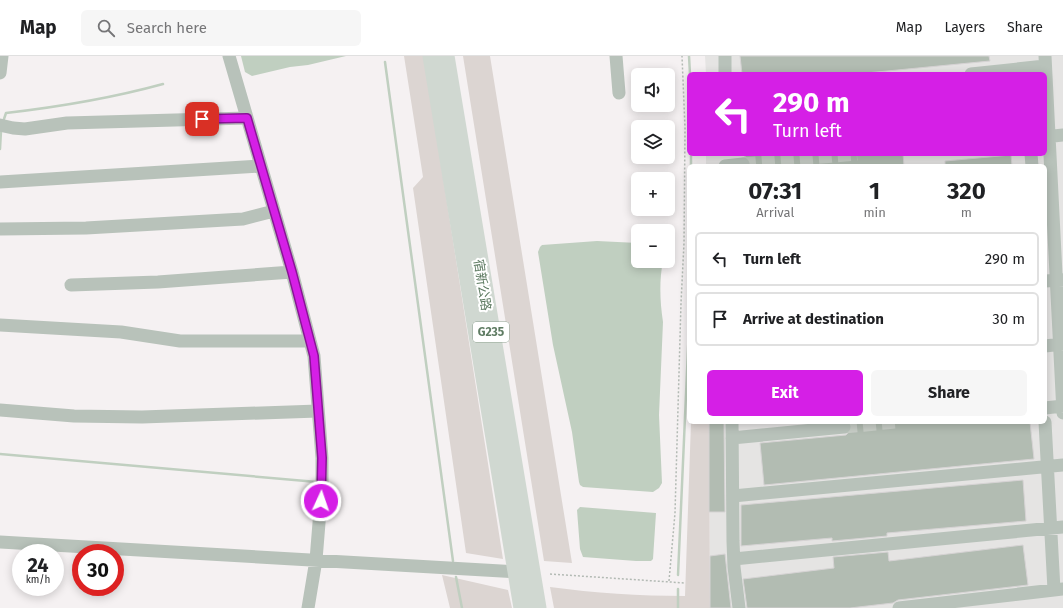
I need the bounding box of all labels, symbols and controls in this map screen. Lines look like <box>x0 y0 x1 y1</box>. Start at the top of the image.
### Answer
search box <box>81 10 361 46</box>
text: Map <box>20 16 57 39</box>
icon: search <box>95 17 117 39</box>
text: Search here <box>127 19 207 37</box>
text: Map <box>896 19 922 36</box>
text: Layers <box>944 19 985 36</box>
text: Share <box>1007 19 1043 36</box>
map controls <box>631 68 675 268</box>
button: sound <box>631 68 675 112</box>
text: 290 m <box>773 86 850 119</box>
icon: left <box>707 88 759 140</box>
pin <box>185 102 219 136</box>
icon: arrive <box>191 108 213 130</box>
button: layers <box>631 120 675 164</box>
text: Turn left <box>773 120 842 142</box>
button: + <box>631 172 675 216</box>
text: 07:31 <box>748 177 802 205</box>
text: 1 <box>869 177 880 205</box>
text: 320 <box>947 177 986 205</box>
text: Arrival <box>756 205 794 220</box>
text: min <box>863 205 886 220</box>
text: m <box>961 205 972 220</box>
button: − <box>631 224 675 268</box>
icon: left <box>709 248 731 270</box>
text: Turn left <box>743 250 801 268</box>
text: 290 m <box>985 250 1025 268</box>
street label: 宿新公路 <box>471 258 494 312</box>
icon: arrive <box>709 308 731 330</box>
text: Arrive at destination <box>743 310 884 328</box>
text: 30 m <box>992 310 1025 328</box>
road number: G235 <box>473 322 509 342</box>
button: Exit <box>707 370 863 416</box>
button: Share <box>871 370 1027 416</box>
position arrow <box>300 480 342 522</box>
speed limit sign: 30 <box>72 544 124 596</box>
text: 24 <box>27 553 49 577</box>
text: km/h <box>26 574 50 586</box>

